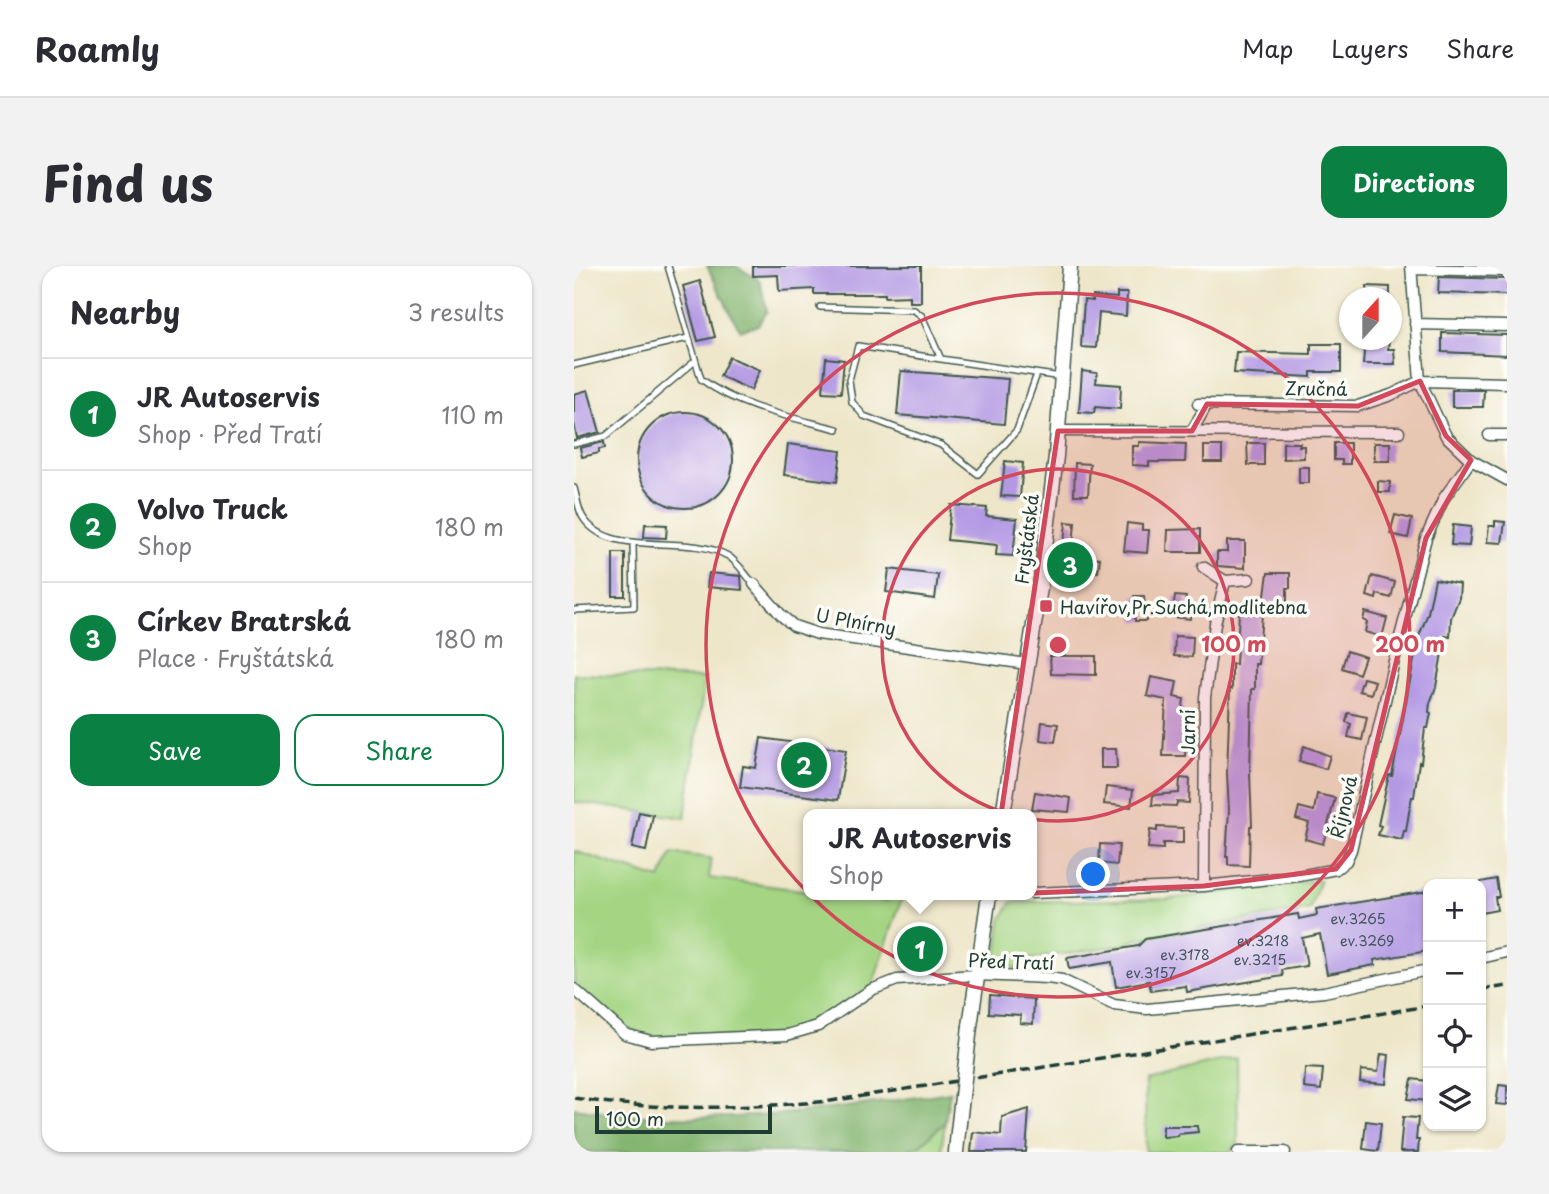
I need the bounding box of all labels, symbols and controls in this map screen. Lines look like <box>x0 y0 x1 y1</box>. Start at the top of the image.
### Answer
text: Roamly <box>35 23 160 73</box>
text: Map <box>1242 30 1293 66</box>
text: Layers <box>1331 30 1408 66</box>
text: Share <box>1446 30 1514 66</box>
text: Find us <box>42 145 213 219</box>
button: Directions <box>1321 146 1507 218</box>
north arrow <box>1339 287 1402 350</box>
text: Nearby <box>70 289 180 334</box>
text: 3 results <box>408 294 504 329</box>
street label: Zručná <box>1285 374 1348 402</box>
text: JR Autoservis <box>137 377 320 416</box>
text: 1 <box>88 397 99 432</box>
text: 110 m <box>442 397 504 432</box>
text: Shop · Před Tratí <box>137 416 322 451</box>
text: Volvo Truck <box>137 489 288 528</box>
street label: Fryštátská <box>1007 492 1045 586</box>
text: 2 <box>85 509 101 544</box>
text: 180 m <box>435 509 504 544</box>
text: Shop <box>137 528 192 563</box>
pin: 3 <box>1047 539 1093 591</box>
place label: Havířov,Pr.Suchá,modlitebna <box>1060 593 1308 620</box>
marker: Havířov,Pr.Suchá,modlitebna <box>1038 598 1054 614</box>
text: Církev Bratrská <box>137 601 351 640</box>
street label: U Plnírny <box>814 601 898 641</box>
text: 3 <box>85 621 101 656</box>
text: 180 m <box>435 621 504 656</box>
text: 100 m <box>1201 627 1267 659</box>
text: 200 m <box>1375 627 1445 659</box>
centre of rings <box>1046 633 1070 657</box>
text: Place · Fryštátská <box>137 640 334 675</box>
street label: Jarní <box>1174 709 1201 755</box>
button: Save <box>70 714 280 786</box>
button: Share <box>294 714 504 786</box>
pin: 2 <box>781 739 827 791</box>
street label: Říjnová <box>1323 773 1363 841</box>
popup <box>803 809 1037 900</box>
text: JR Autoservis <box>829 818 1011 857</box>
text: Shop <box>829 857 884 892</box>
your location <box>1076 857 1110 891</box>
map controls <box>1423 879 1486 1131</box>
button: + <box>1423 879 1486 942</box>
house number: ev.3265 <box>1330 908 1386 929</box>
pin: 1 <box>897 923 943 975</box>
house number: ev.3218 <box>1237 930 1289 951</box>
house number: ev.3269 <box>1340 930 1394 951</box>
button: − <box>1423 942 1486 1005</box>
house number: ev.3178 <box>1160 944 1210 965</box>
street label: Před Tratí <box>967 946 1055 976</box>
house number: ev.3215 <box>1234 949 1286 970</box>
house number: ev.3157 <box>1126 962 1176 983</box>
button: locate <box>1423 1005 1486 1068</box>
button: layers <box>1423 1068 1486 1131</box>
scale bar <box>595 1103 772 1135</box>
text: 100 m <box>606 1104 664 1132</box>

